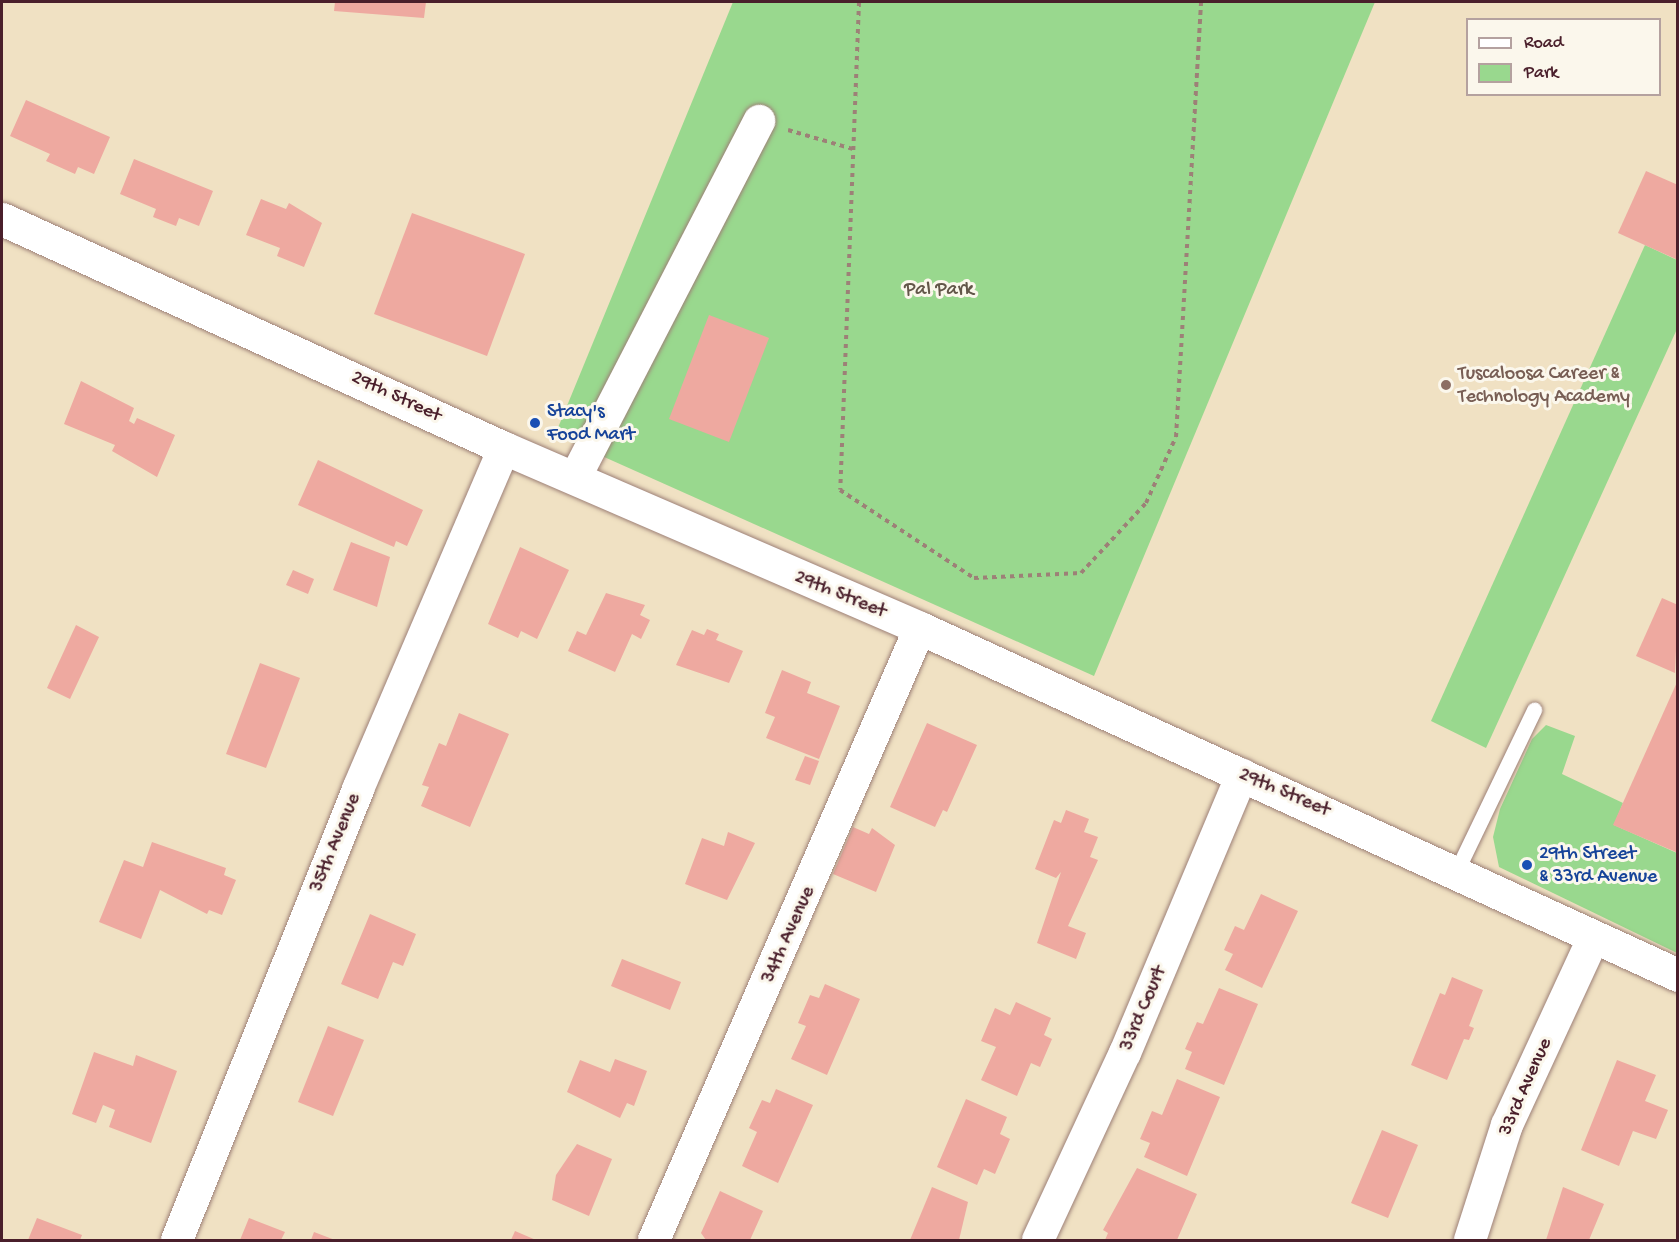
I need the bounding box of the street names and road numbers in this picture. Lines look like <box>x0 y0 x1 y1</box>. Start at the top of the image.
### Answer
street label: 29th Street <box>347 366 445 428</box>
street label: 29th Street <box>791 566 889 624</box>
street label: 29th Street <box>1235 763 1333 823</box>
street label: 35th Avenue <box>305 790 367 896</box>
street label: 34th Avenue <box>757 883 821 987</box>
street label: 33rd Court <box>1115 963 1173 1055</box>
street label: 33rd Avenue <box>1494 1034 1558 1140</box>

